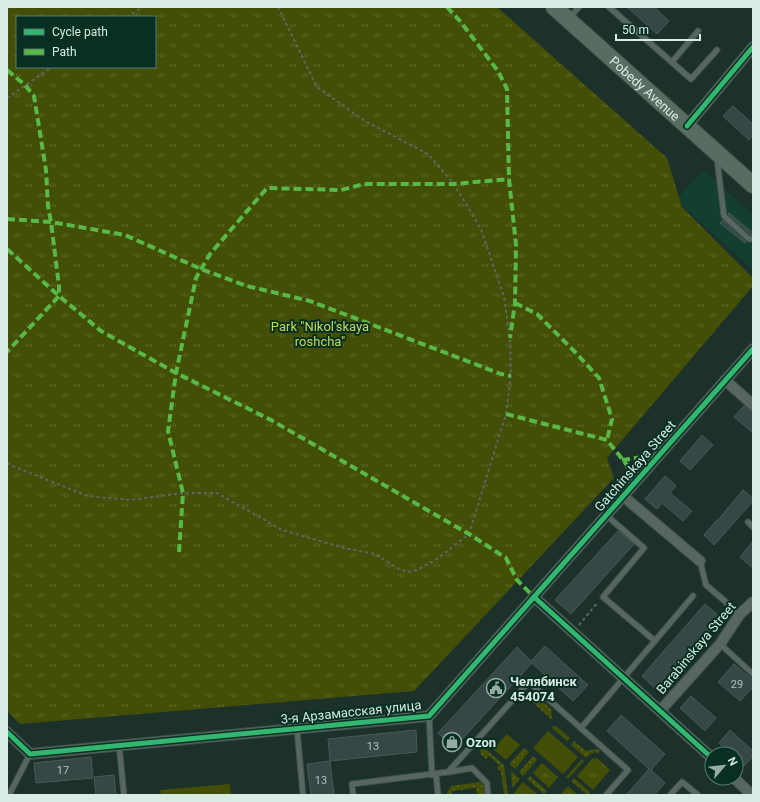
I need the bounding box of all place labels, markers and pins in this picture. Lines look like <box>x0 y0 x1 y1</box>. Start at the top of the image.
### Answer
place label: Челябинск 454074 <box>510 674 577 704</box>
public building icon: Челябинск 454074 <box>485 677 507 699</box>
shop icon: Ozon <box>441 731 463 753</box>
place label: Ozon <box>466 735 496 750</box>

